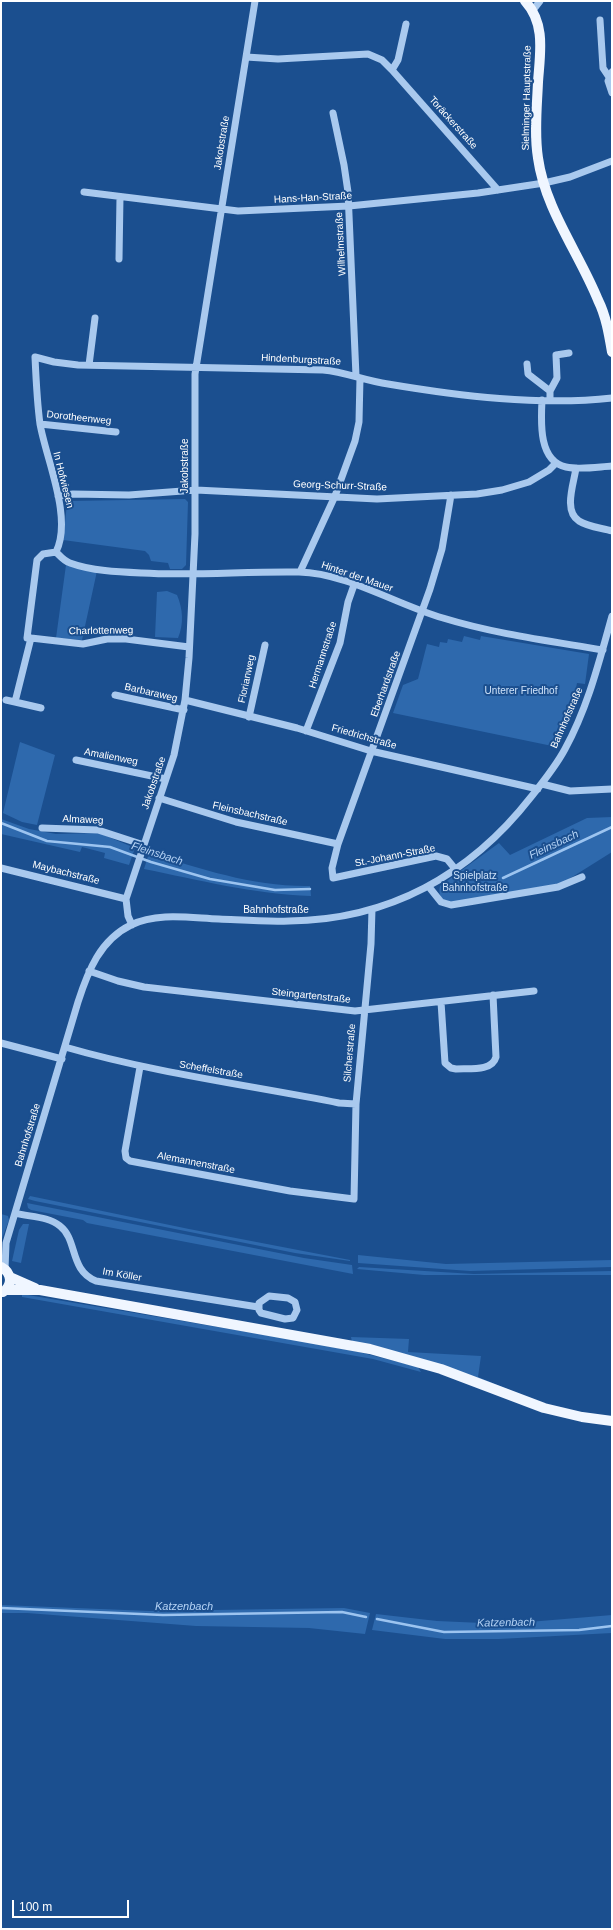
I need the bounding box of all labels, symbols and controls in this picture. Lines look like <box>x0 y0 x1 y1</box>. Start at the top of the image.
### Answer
street label: Sielminger Hauptstraße <box>520 45 534 151</box>
street label: Toräckerstraße <box>426 94 480 152</box>
street label: Jakobstraße <box>212 115 232 171</box>
street label: Hans-Han-Straße <box>274 190 352 206</box>
street label: Wilhelmstraße <box>333 212 349 276</box>
street label: Hindenburgstraße <box>261 352 341 368</box>
street label: Dorotheenweg <box>46 409 112 427</box>
street label: Jakobstraße <box>179 438 191 494</box>
street label: In Hofwiesen <box>50 451 76 509</box>
street label: Georg-Schurr-Straße <box>293 478 387 494</box>
street label: Hinter der Mauer <box>320 559 394 595</box>
street label: Hermannstraße <box>307 620 339 690</box>
street label: Charlottenweg <box>69 624 133 638</box>
street label: Eberhardstraße <box>368 649 404 719</box>
street label: Florianweg <box>236 654 258 704</box>
street label: Barbaraweg <box>123 681 179 705</box>
park label: Unterer Friedhof <box>485 685 557 697</box>
street label: Bahnhofstraße <box>548 686 586 750</box>
street label: Friedrichstraße <box>330 722 398 752</box>
street label: Amalienweg <box>83 746 139 768</box>
street label: Jakobstraße <box>139 755 169 811</box>
street label: Fleinsbachstraße <box>211 800 289 828</box>
street label: Almaweg <box>62 813 104 827</box>
water label: Fleinsbach <box>527 828 581 862</box>
water label: Fleinsbach <box>130 840 184 868</box>
street label: St.-Johann-Straße <box>354 842 436 870</box>
street label: Maybachstraße <box>31 859 101 887</box>
park label: Spielplatz Bahnhofstraße <box>442 870 508 894</box>
street label: Bahnhofstraße <box>243 904 309 916</box>
street label: Steingartenstraße <box>271 986 351 1006</box>
street label: Silcherstraße <box>341 1023 359 1083</box>
street label: Scheffelstraße <box>178 1059 244 1081</box>
street label: Bahnhofstraße <box>13 1102 43 1168</box>
street label: Alemannenstraße <box>156 1150 236 1176</box>
street label: Im Köller <box>102 1266 142 1284</box>
water label: Katzenbach <box>155 1600 213 1614</box>
water label: Katzenbach <box>477 1616 535 1630</box>
scale bar <box>14 1892 131 1918</box>
text: 100 m <box>19 1900 52 1914</box>

